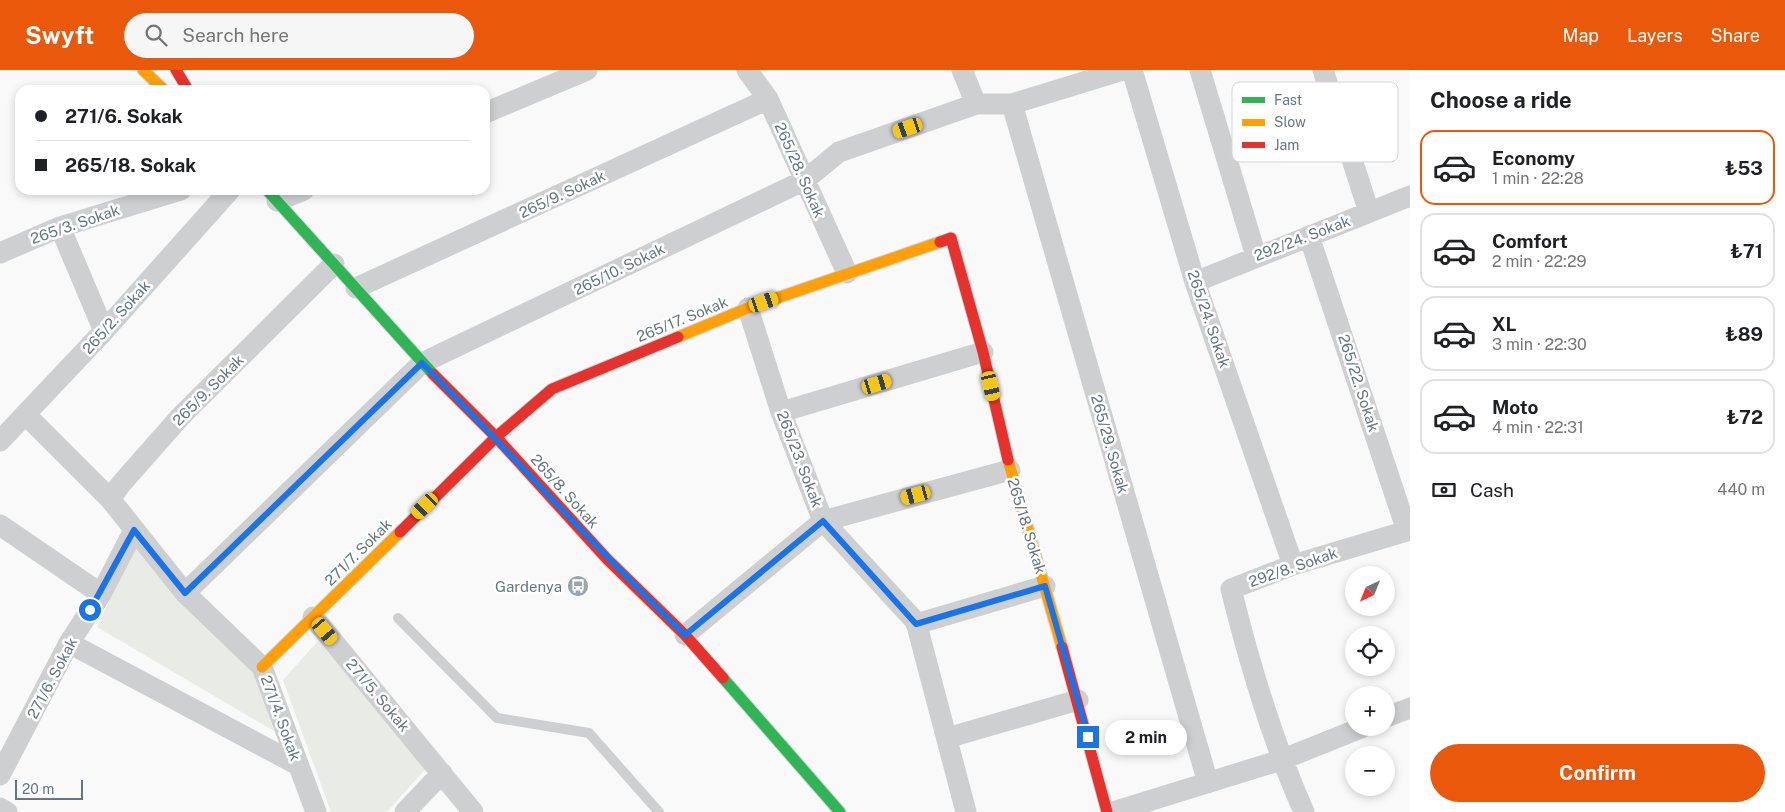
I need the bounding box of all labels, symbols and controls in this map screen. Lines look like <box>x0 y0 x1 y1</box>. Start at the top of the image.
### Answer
search box <box>124 13 474 58</box>
text: Swyft <box>25 21 94 49</box>
icon: search <box>142 21 170 49</box>
text: Search here <box>182 24 289 46</box>
text: Map <box>1563 25 1599 46</box>
text: Layers <box>1627 25 1683 46</box>
text: Share <box>1711 25 1760 46</box>
legend <box>1232 82 1398 162</box>
text: Choose a ride <box>1430 87 1572 113</box>
text: Fast <box>1274 92 1302 108</box>
text: 271/6. Sokak <box>65 105 183 127</box>
text: Slow <box>1274 114 1306 130</box>
car <box>891 116 924 140</box>
street label: 265/28. Sokak <box>771 120 829 220</box>
text: Jam <box>1274 137 1299 153</box>
icon: car <box>1432 145 1477 190</box>
text: Economy <box>1492 147 1575 169</box>
text: 265/18. Sokak <box>65 154 196 176</box>
text: ₺53 <box>1725 157 1763 179</box>
street label: 265/9. Sokak <box>516 167 608 221</box>
text: 1 min · 22:28 <box>1492 169 1584 188</box>
street label: 265/3. Sokak <box>28 201 122 247</box>
street label: 292/24. Sokak <box>1252 212 1352 264</box>
icon: car <box>1432 228 1477 273</box>
text: Comfort <box>1492 230 1568 252</box>
street label: 265/10. Sokak <box>571 240 667 298</box>
text: ₺71 <box>1730 240 1763 262</box>
text: 2 min · 22:29 <box>1492 252 1586 271</box>
street label: 265/24. Sokak <box>1184 268 1234 370</box>
street label: 265/2. Sokak <box>79 277 153 357</box>
car <box>747 290 780 314</box>
street label: 265/17. Sokak <box>634 293 730 345</box>
icon: car <box>1432 311 1477 356</box>
text: XL <box>1492 313 1517 335</box>
text: ₺89 <box>1725 323 1763 345</box>
street label: 265/22. Sokak <box>1335 332 1383 434</box>
text: 3 min · 22:30 <box>1492 335 1587 354</box>
street label: 265/9. Sokak <box>169 351 247 429</box>
car <box>980 370 1001 402</box>
car <box>860 372 893 396</box>
street label: 265/29. Sokak <box>1088 393 1132 495</box>
icon: car <box>1432 394 1477 439</box>
text: Moto <box>1492 396 1538 418</box>
text: ₺72 <box>1727 406 1763 428</box>
street label: 265/23. Sokak <box>774 408 826 510</box>
text: 4 min · 22:31 <box>1492 418 1584 437</box>
street label: 265/8. Sokak <box>527 451 603 531</box>
street label: 265/18. Sokak <box>1004 476 1050 576</box>
icon: cash <box>1430 476 1458 504</box>
text: Cash <box>1470 479 1514 501</box>
text: 440 m <box>1717 480 1765 499</box>
car <box>899 484 932 506</box>
car <box>408 490 441 522</box>
street label: 271/7. Sokak <box>321 515 395 589</box>
street label: 292/8. Sokak <box>1246 544 1340 590</box>
north arrow <box>1345 566 1395 616</box>
map controls <box>1345 566 1395 796</box>
bus stop icon: Gardenya <box>566 574 590 598</box>
place label: Gardenya <box>495 578 562 595</box>
route start <box>79 599 101 621</box>
car <box>309 615 340 647</box>
button: locate <box>1345 626 1395 676</box>
street label: 271/6. Sokak <box>24 635 80 721</box>
street label: 271/5. Sokak <box>343 655 413 735</box>
street label: 271/4. Sokak <box>258 673 304 763</box>
button: + <box>1345 686 1395 736</box>
callout: 2 min <box>1106 720 1188 754</box>
route end <box>1077 726 1099 748</box>
text: 2 min <box>1125 728 1167 747</box>
button: Confirm <box>1430 744 1765 802</box>
button: − <box>1345 746 1395 796</box>
scale bar <box>15 777 82 800</box>
text: 20 m <box>22 781 54 797</box>

